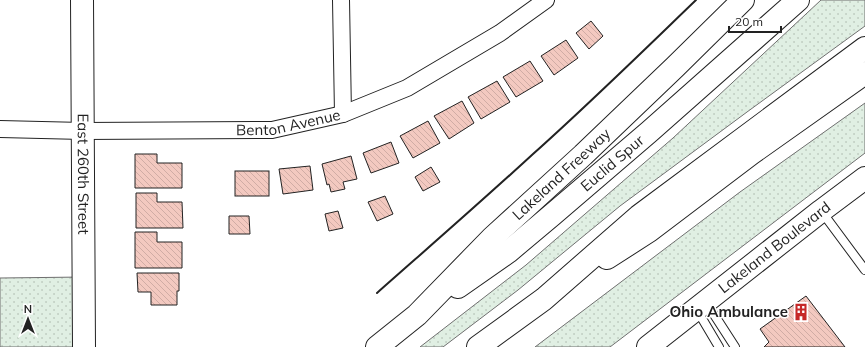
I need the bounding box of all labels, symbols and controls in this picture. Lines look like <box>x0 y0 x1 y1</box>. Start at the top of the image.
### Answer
scale bar <box>729 8 781 34</box>
text: 20 m <box>735 14 763 29</box>
street label: Benton Avenue <box>236 105 342 140</box>
street label: East 260th Street <box>74 114 93 234</box>
street label: Lakeland Freeway <box>508 124 614 224</box>
street label: Euclid Spur <box>576 130 648 195</box>
street label: Lakeland Boulevard <box>714 197 834 297</box>
north arrow <box>8 299 48 339</box>
text: N <box>24 302 32 316</box>
place label: Ohio Ambulance <box>669 302 788 321</box>
building icon: Ohio Ambulance <box>791 302 811 322</box>

